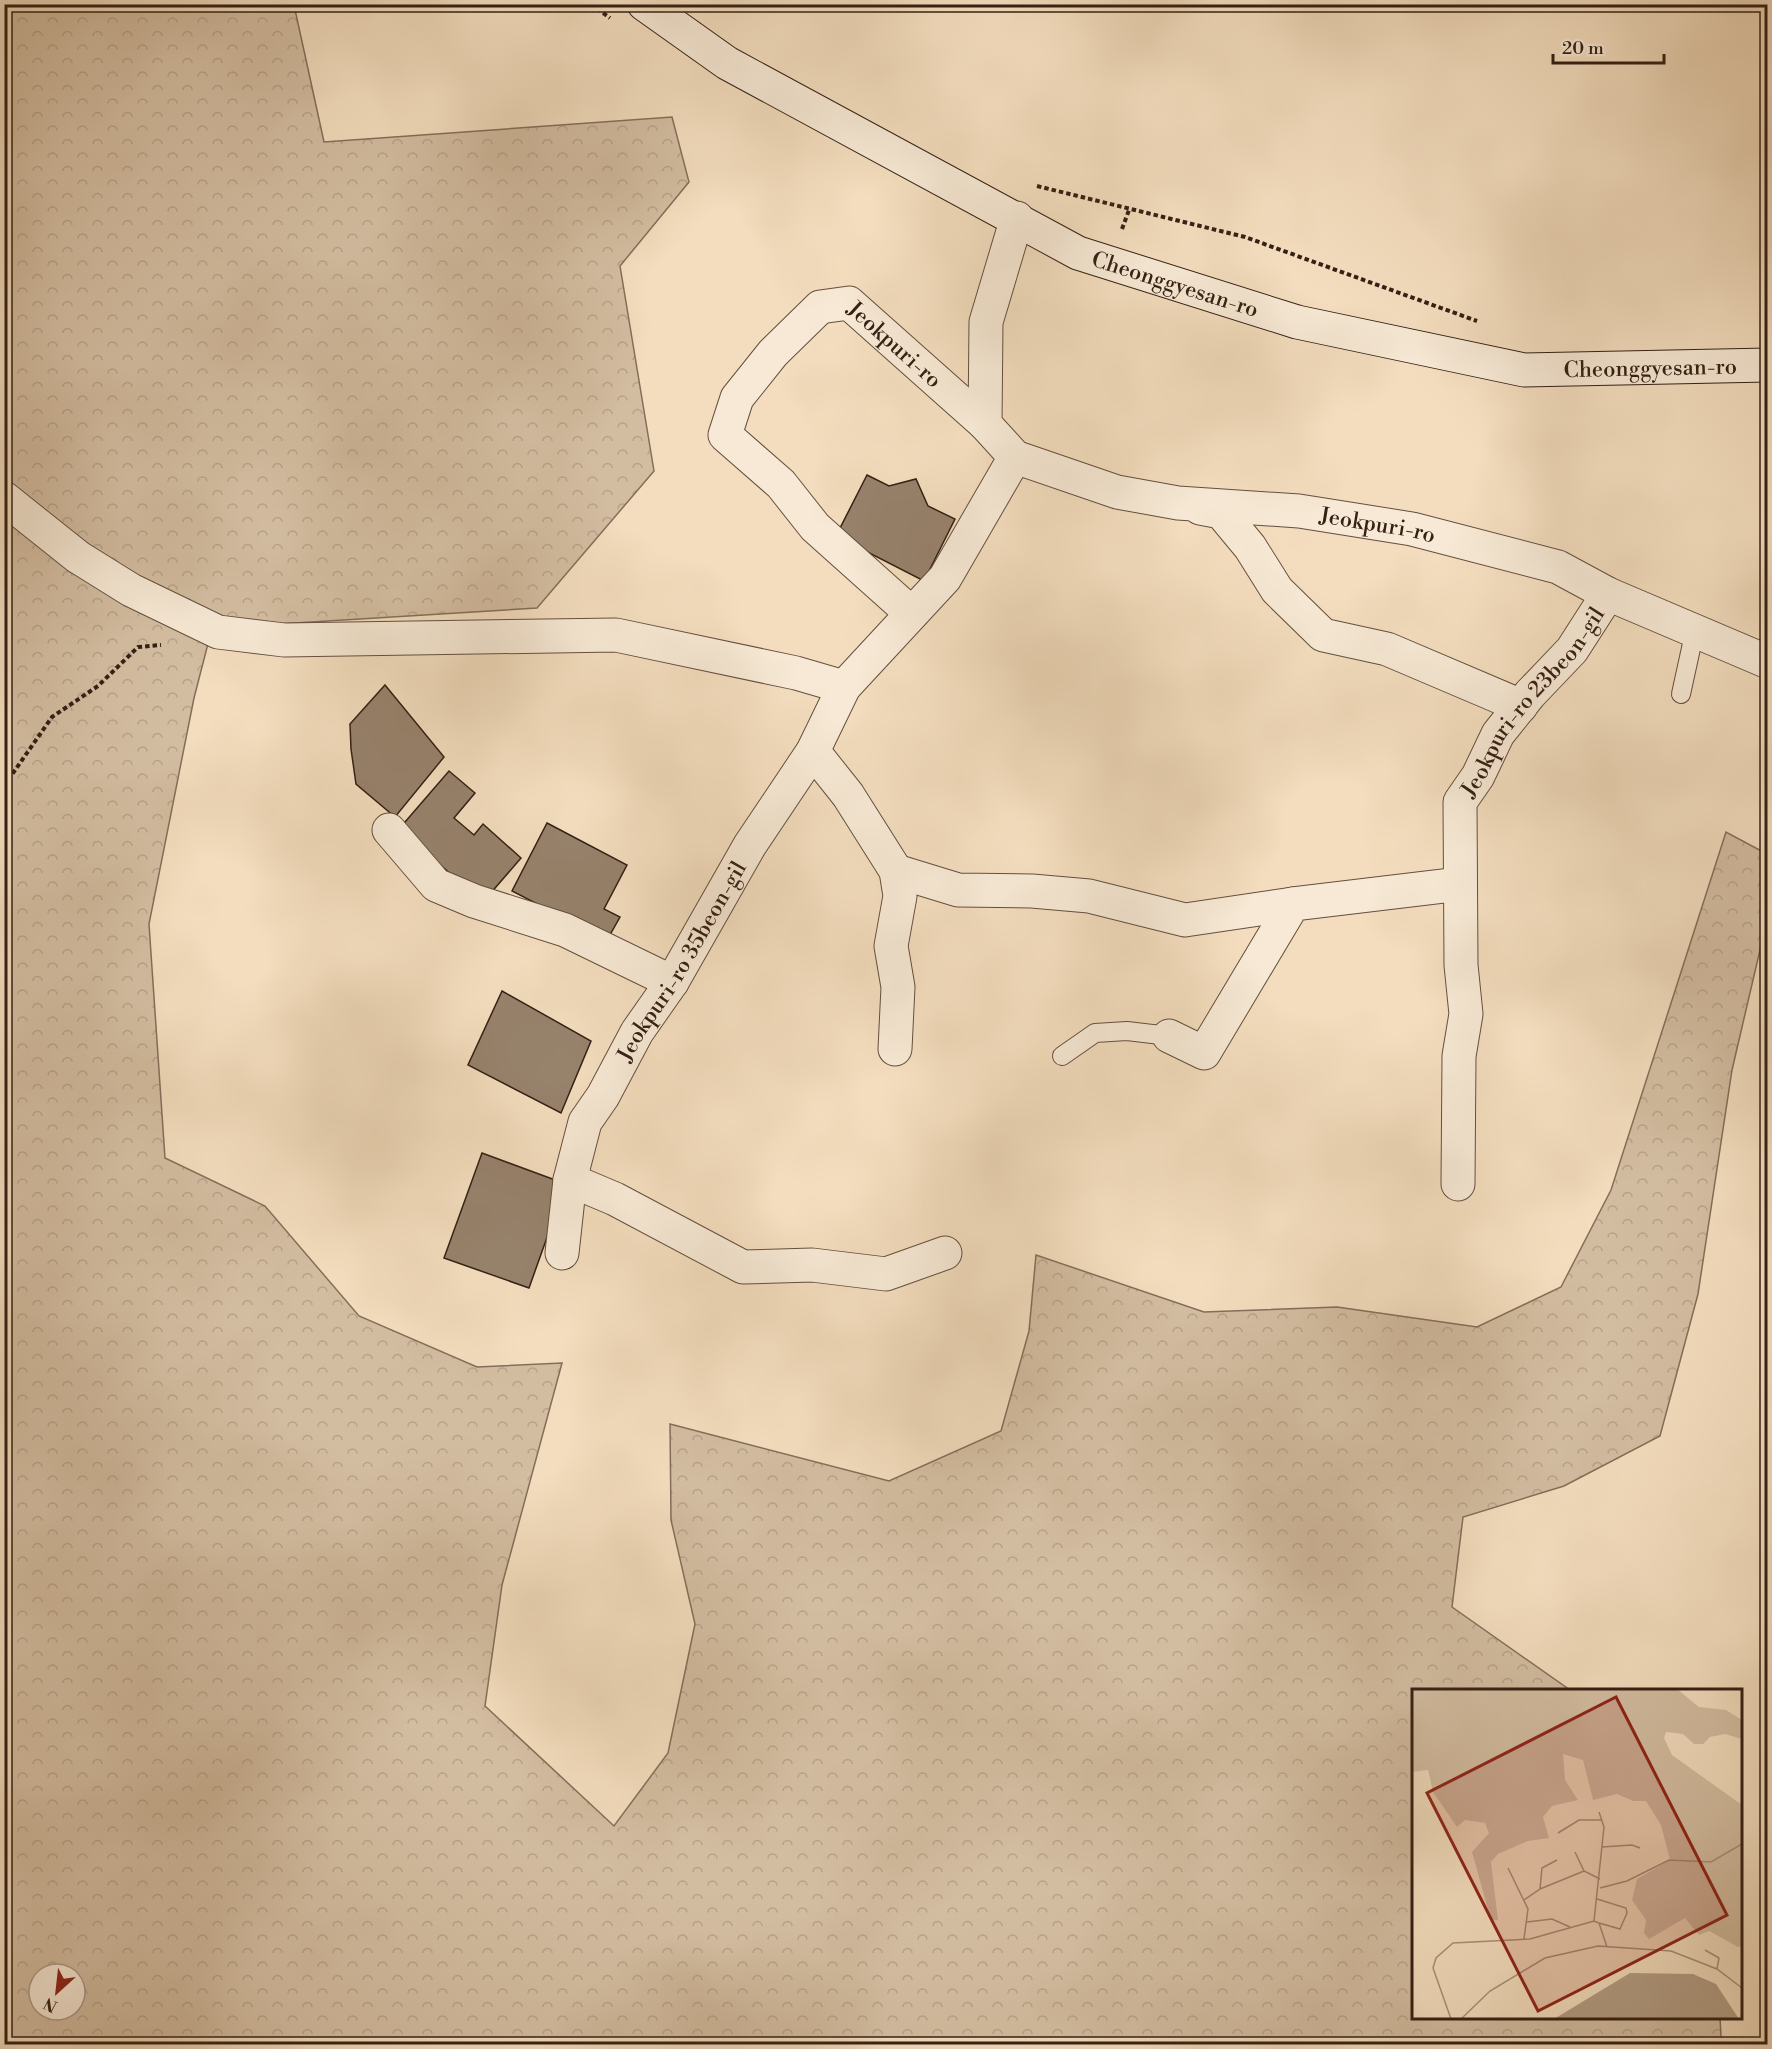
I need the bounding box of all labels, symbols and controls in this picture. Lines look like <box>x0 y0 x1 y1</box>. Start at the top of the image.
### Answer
scale bar <box>1553 27 1664 65</box>
text: 20 m <box>1562 37 1604 60</box>
street label: Cheonggyesan-ro <box>1088 246 1262 324</box>
street label: Jeokpuri-ro <box>841 295 947 394</box>
street label: Cheonggyesan-ro <box>1563 354 1737 384</box>
street label: Jeokpuri-ro <box>1317 502 1438 550</box>
street label: Jeokpuri-ro 23beon-gil <box>1455 602 1611 804</box>
street label: Jeokpuri-ro 35beon-gil <box>611 857 753 1067</box>
inset map <box>1412 1689 1742 2019</box>
north arrow <box>27 1962 87 2022</box>
text: N <box>40 1993 61 2016</box>

